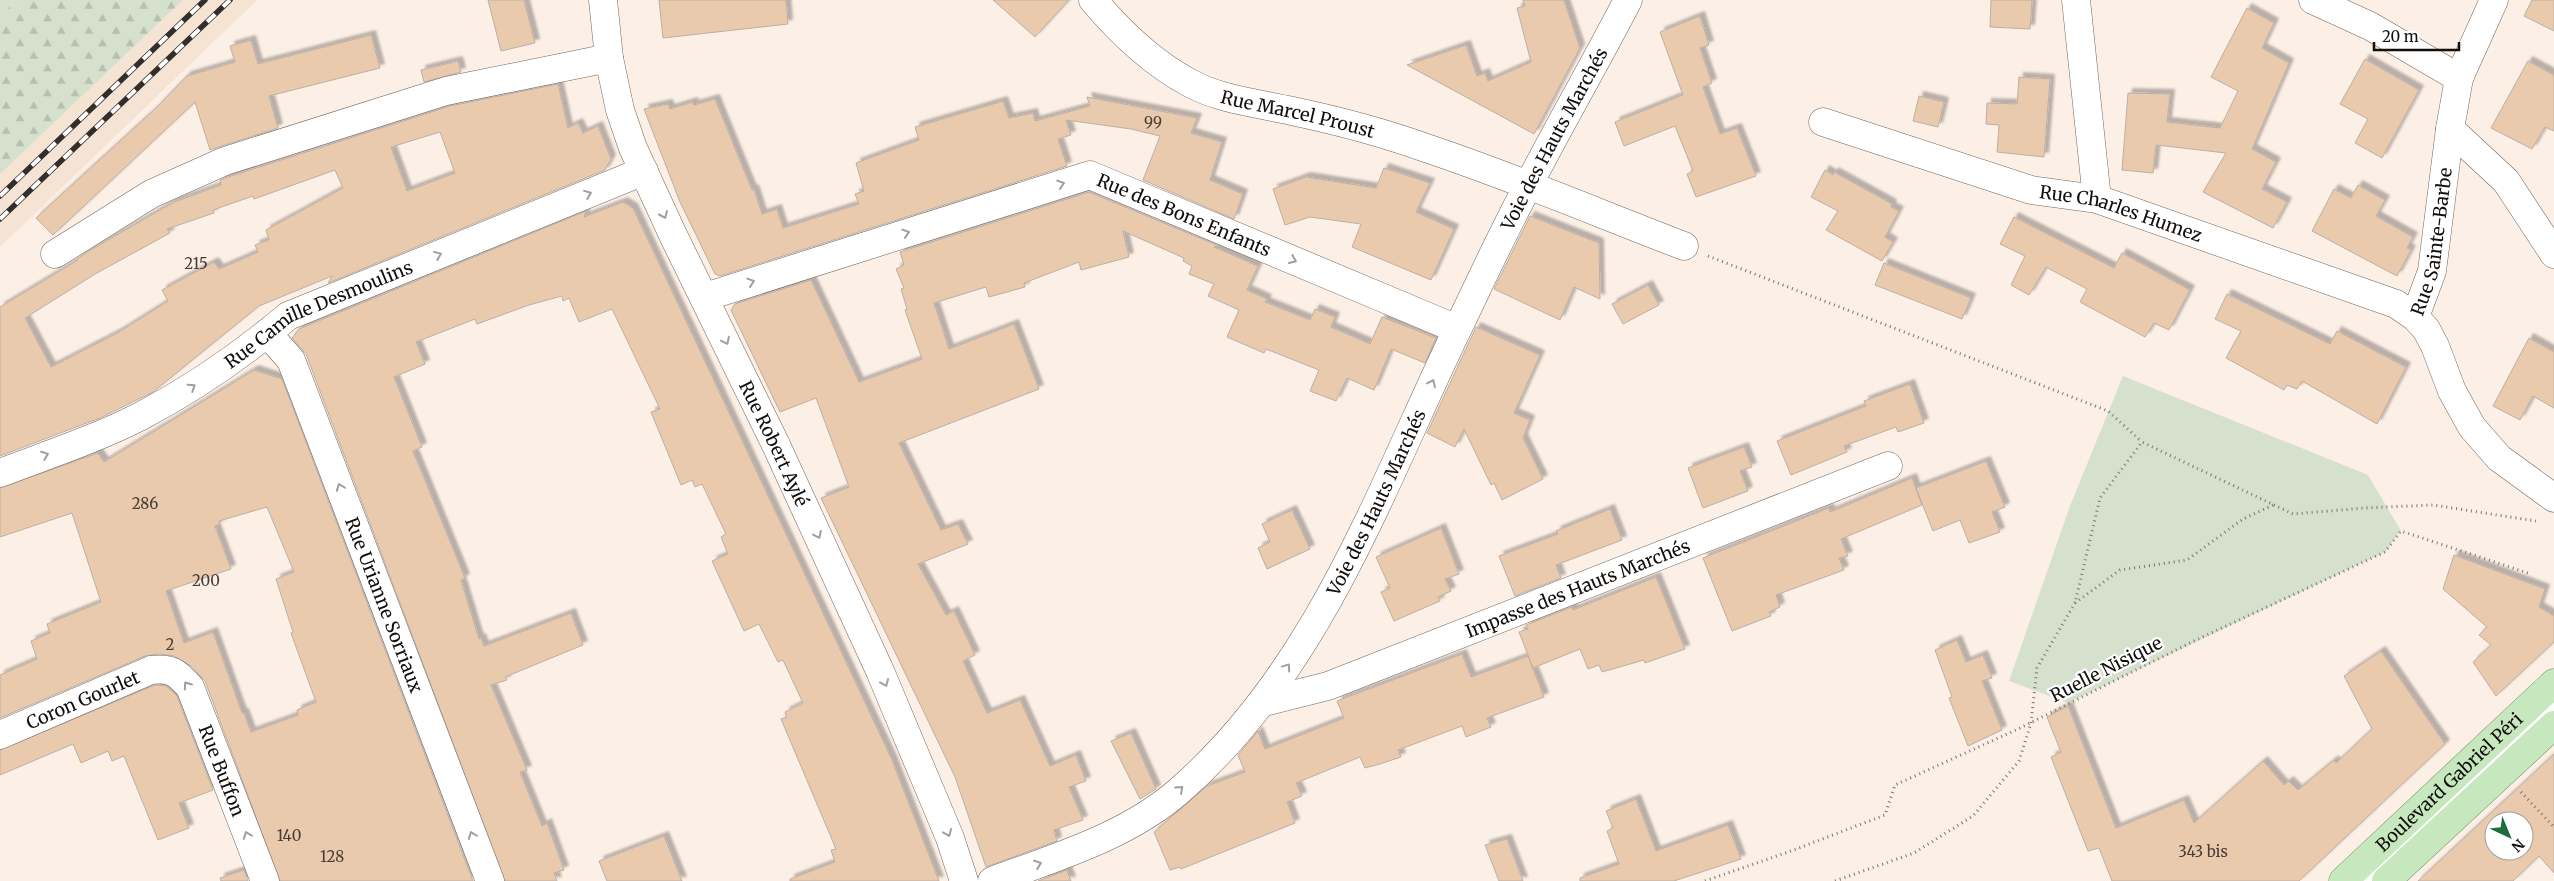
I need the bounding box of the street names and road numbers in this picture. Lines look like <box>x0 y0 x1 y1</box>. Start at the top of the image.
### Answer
street label: Voie des Hauts Marchés <box>1495 43 1612 235</box>
street label: Rue Marcel Proust <box>1218 85 1378 143</box>
street label: Rue Sainte-Barbe <box>2405 166 2457 318</box>
street label: Rue des Bons Enfants <box>1094 168 1275 261</box>
street label: Rue Charles Humez <box>2038 180 2206 247</box>
street label: Rue Camille Desmoulins <box>220 255 416 373</box>
street label: Rue Robert Aylé <box>735 376 814 510</box>
street label: Voie des Hauts Marchés <box>1321 405 1430 600</box>
street label: Rue Urianne Sorriaux <box>340 514 429 696</box>
street label: Impasse des Hauts Marchés <box>1462 533 1693 642</box>
street label: Ruelle Nisique <box>2046 631 2166 707</box>
street label: Coron Gourlet <box>22 665 143 734</box>
street label: Boulevard Gabriel Péri <box>2370 707 2527 856</box>
street label: Rue Buffon <box>194 721 250 820</box>

